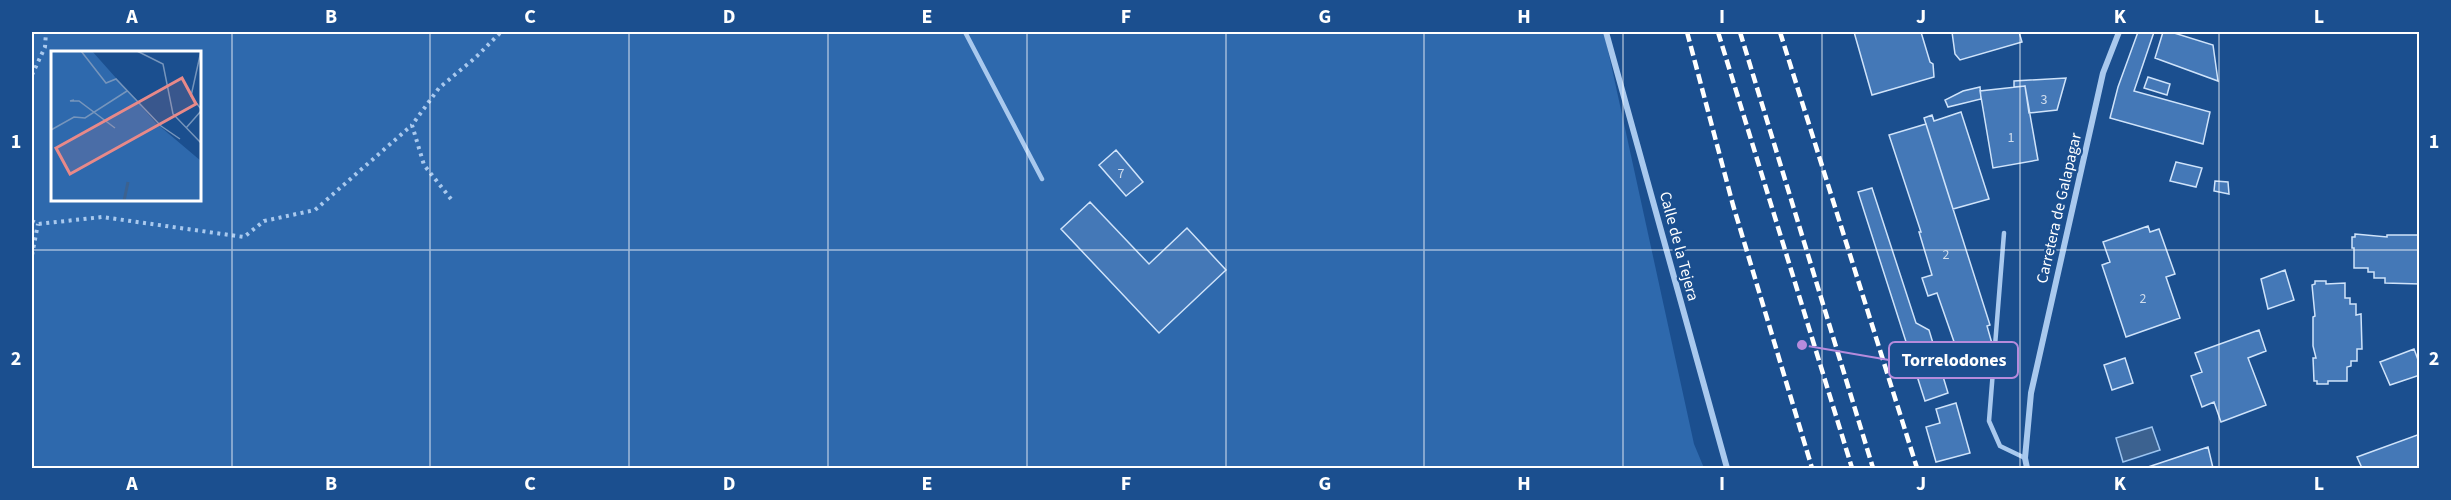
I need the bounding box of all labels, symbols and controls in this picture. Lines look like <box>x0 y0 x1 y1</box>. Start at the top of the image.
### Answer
text: A <box>125 3 138 31</box>
text: B <box>325 3 337 31</box>
text: C <box>524 3 536 31</box>
text: D <box>723 3 735 31</box>
text: E <box>922 3 932 31</box>
text: F <box>1121 3 1131 31</box>
text: G <box>1319 3 1331 31</box>
text: H <box>1517 3 1531 31</box>
text: I <box>1719 3 1725 31</box>
text: J <box>1916 3 1926 31</box>
text: K <box>2114 3 2127 31</box>
text: L <box>2314 3 2324 31</box>
inset map <box>51 51 201 201</box>
house number: 3 <box>2041 90 2048 110</box>
text: 1 <box>11 128 21 156</box>
house number: 1 <box>2008 128 2015 148</box>
text: 1 <box>2429 128 2439 156</box>
street label: Carretera de Galapagar <box>2031 130 2087 286</box>
house number: 7 <box>1118 164 1125 184</box>
street label: Calle de la Tejera <box>1654 189 1704 303</box>
house number: 2 <box>1943 245 1950 265</box>
house number: 2 <box>2140 289 2147 309</box>
callout: Torrelodones <box>1889 342 2018 378</box>
text: 2 <box>11 345 21 373</box>
text: 2 <box>2429 345 2439 373</box>
text: Torrelodones <box>1901 348 2007 373</box>
text: A <box>125 470 138 498</box>
text: B <box>325 470 337 498</box>
text: C <box>524 470 536 498</box>
text: D <box>723 470 735 498</box>
text: E <box>922 470 932 498</box>
text: F <box>1121 470 1131 498</box>
text: G <box>1319 470 1331 498</box>
text: H <box>1517 470 1531 498</box>
text: I <box>1719 470 1725 498</box>
text: J <box>1916 470 1926 498</box>
text: K <box>2114 470 2127 498</box>
text: L <box>2314 470 2324 498</box>

